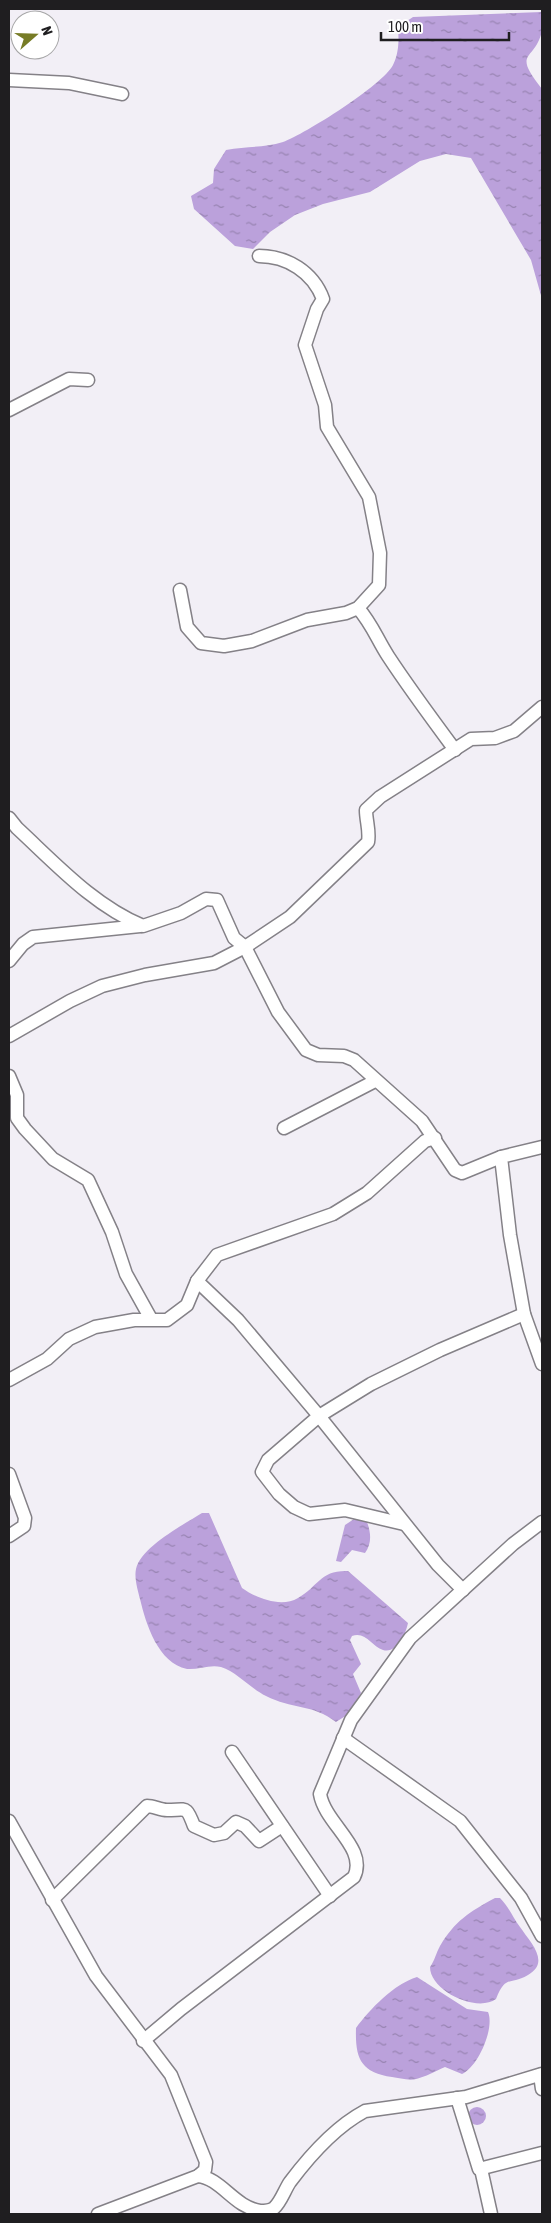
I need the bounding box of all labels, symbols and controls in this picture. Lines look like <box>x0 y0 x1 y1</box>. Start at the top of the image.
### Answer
north arrow <box>10 10 60 60</box>
scale bar <box>381 10 508 42</box>
text: 100 m <box>388 18 422 35</box>
text: N <box>38 24 56 37</box>

